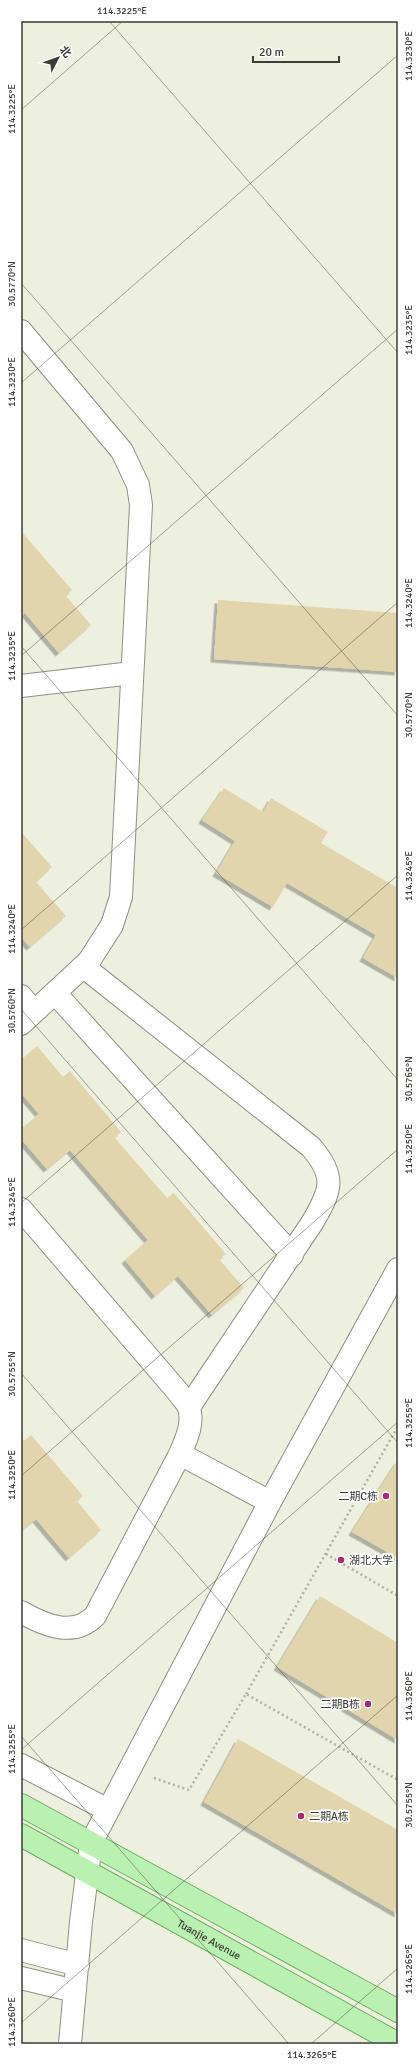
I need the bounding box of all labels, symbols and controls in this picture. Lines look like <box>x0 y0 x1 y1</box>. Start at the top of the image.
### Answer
text: 114.3225°E <box>97 5 147 17</box>
text: 114.3230°E <box>403 31 415 81</box>
north arrow <box>38 38 78 78</box>
scale bar <box>253 38 339 64</box>
text: 北 <box>57 43 74 60</box>
text: 20 m <box>259 45 284 60</box>
text: 114.3225°E <box>6 84 18 134</box>
text: 30.5770°N <box>6 261 18 307</box>
text: 114.3235°E <box>403 305 415 355</box>
text: 114.3230°E <box>6 357 18 407</box>
text: 114.3240°E <box>403 578 415 628</box>
text: 114.3235°E <box>6 631 18 681</box>
text: 30.5770°N <box>403 692 415 738</box>
text: 114.3245°E <box>403 851 415 901</box>
text: 114.3240°E <box>6 904 18 954</box>
text: 30.5760°N <box>6 988 18 1034</box>
text: 30.5765°N <box>403 1056 415 1102</box>
text: 114.3250°E <box>403 1124 415 1174</box>
text: 114.3245°E <box>6 1177 18 1227</box>
text: 30.5755°N <box>6 1351 18 1397</box>
text: 114.3255°E <box>403 1398 415 1448</box>
text: 114.3250°E <box>6 1450 18 1500</box>
place label: 二期C栋 <box>338 1490 378 1503</box>
marker: 二期C栋 <box>381 1491 391 1501</box>
place label: 湖北大学 <box>349 1554 393 1567</box>
marker: 湖北大学 <box>336 1555 346 1565</box>
text: 114.3260°E <box>403 1671 415 1721</box>
place label: 二期B栋 <box>320 1698 360 1711</box>
marker: 二期B栋 <box>363 1699 373 1709</box>
text: 114.3255°E <box>6 1724 18 1774</box>
text: 30.5755°N <box>403 1782 415 1828</box>
place label: 二期A栋 <box>309 1810 349 1823</box>
marker: 二期A栋 <box>296 1811 306 1821</box>
street label: Tuanjie Avenue <box>175 1916 243 1962</box>
text: 114.3265°E <box>403 1944 415 1994</box>
text: 114.3260°E <box>6 1997 18 2047</box>
text: 114.3265°E <box>287 2049 337 2061</box>

